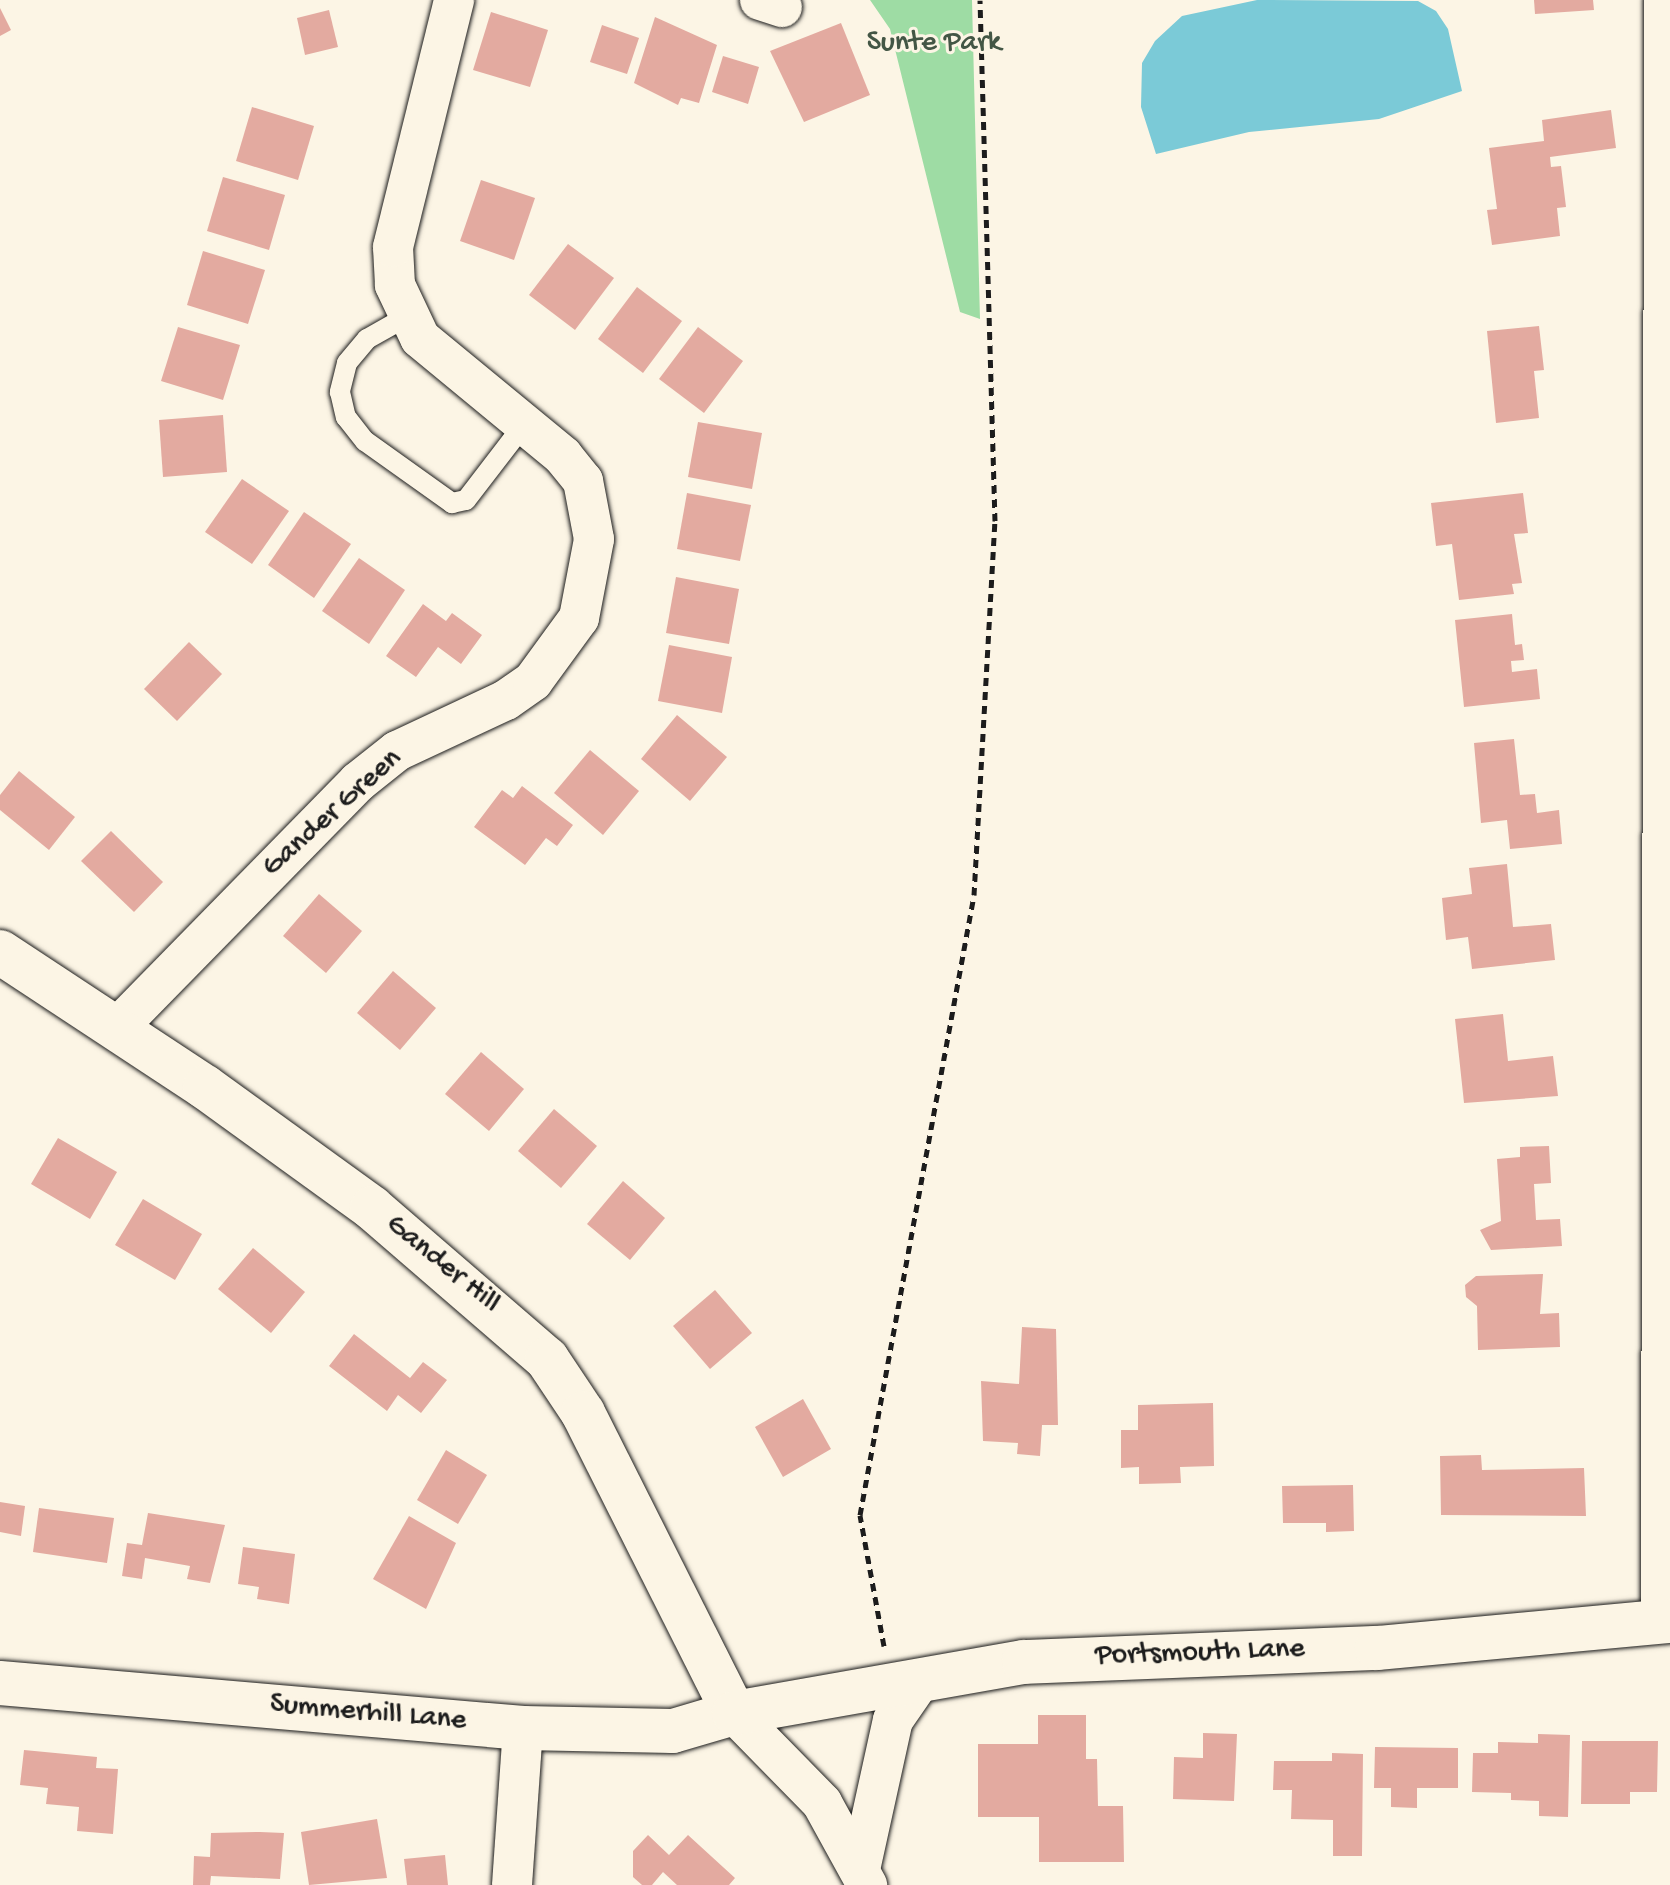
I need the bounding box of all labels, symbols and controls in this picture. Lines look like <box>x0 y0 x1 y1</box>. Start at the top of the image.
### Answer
park label: Sunte Park <box>867 26 1001 62</box>
street label: Gander Green <box>256 742 410 886</box>
street label: Gander Hill <box>377 1208 507 1322</box>
street label: Portsmouth Lane <box>1095 1632 1305 1676</box>
street label: Summerhill Lane <box>268 1687 468 1741</box>

